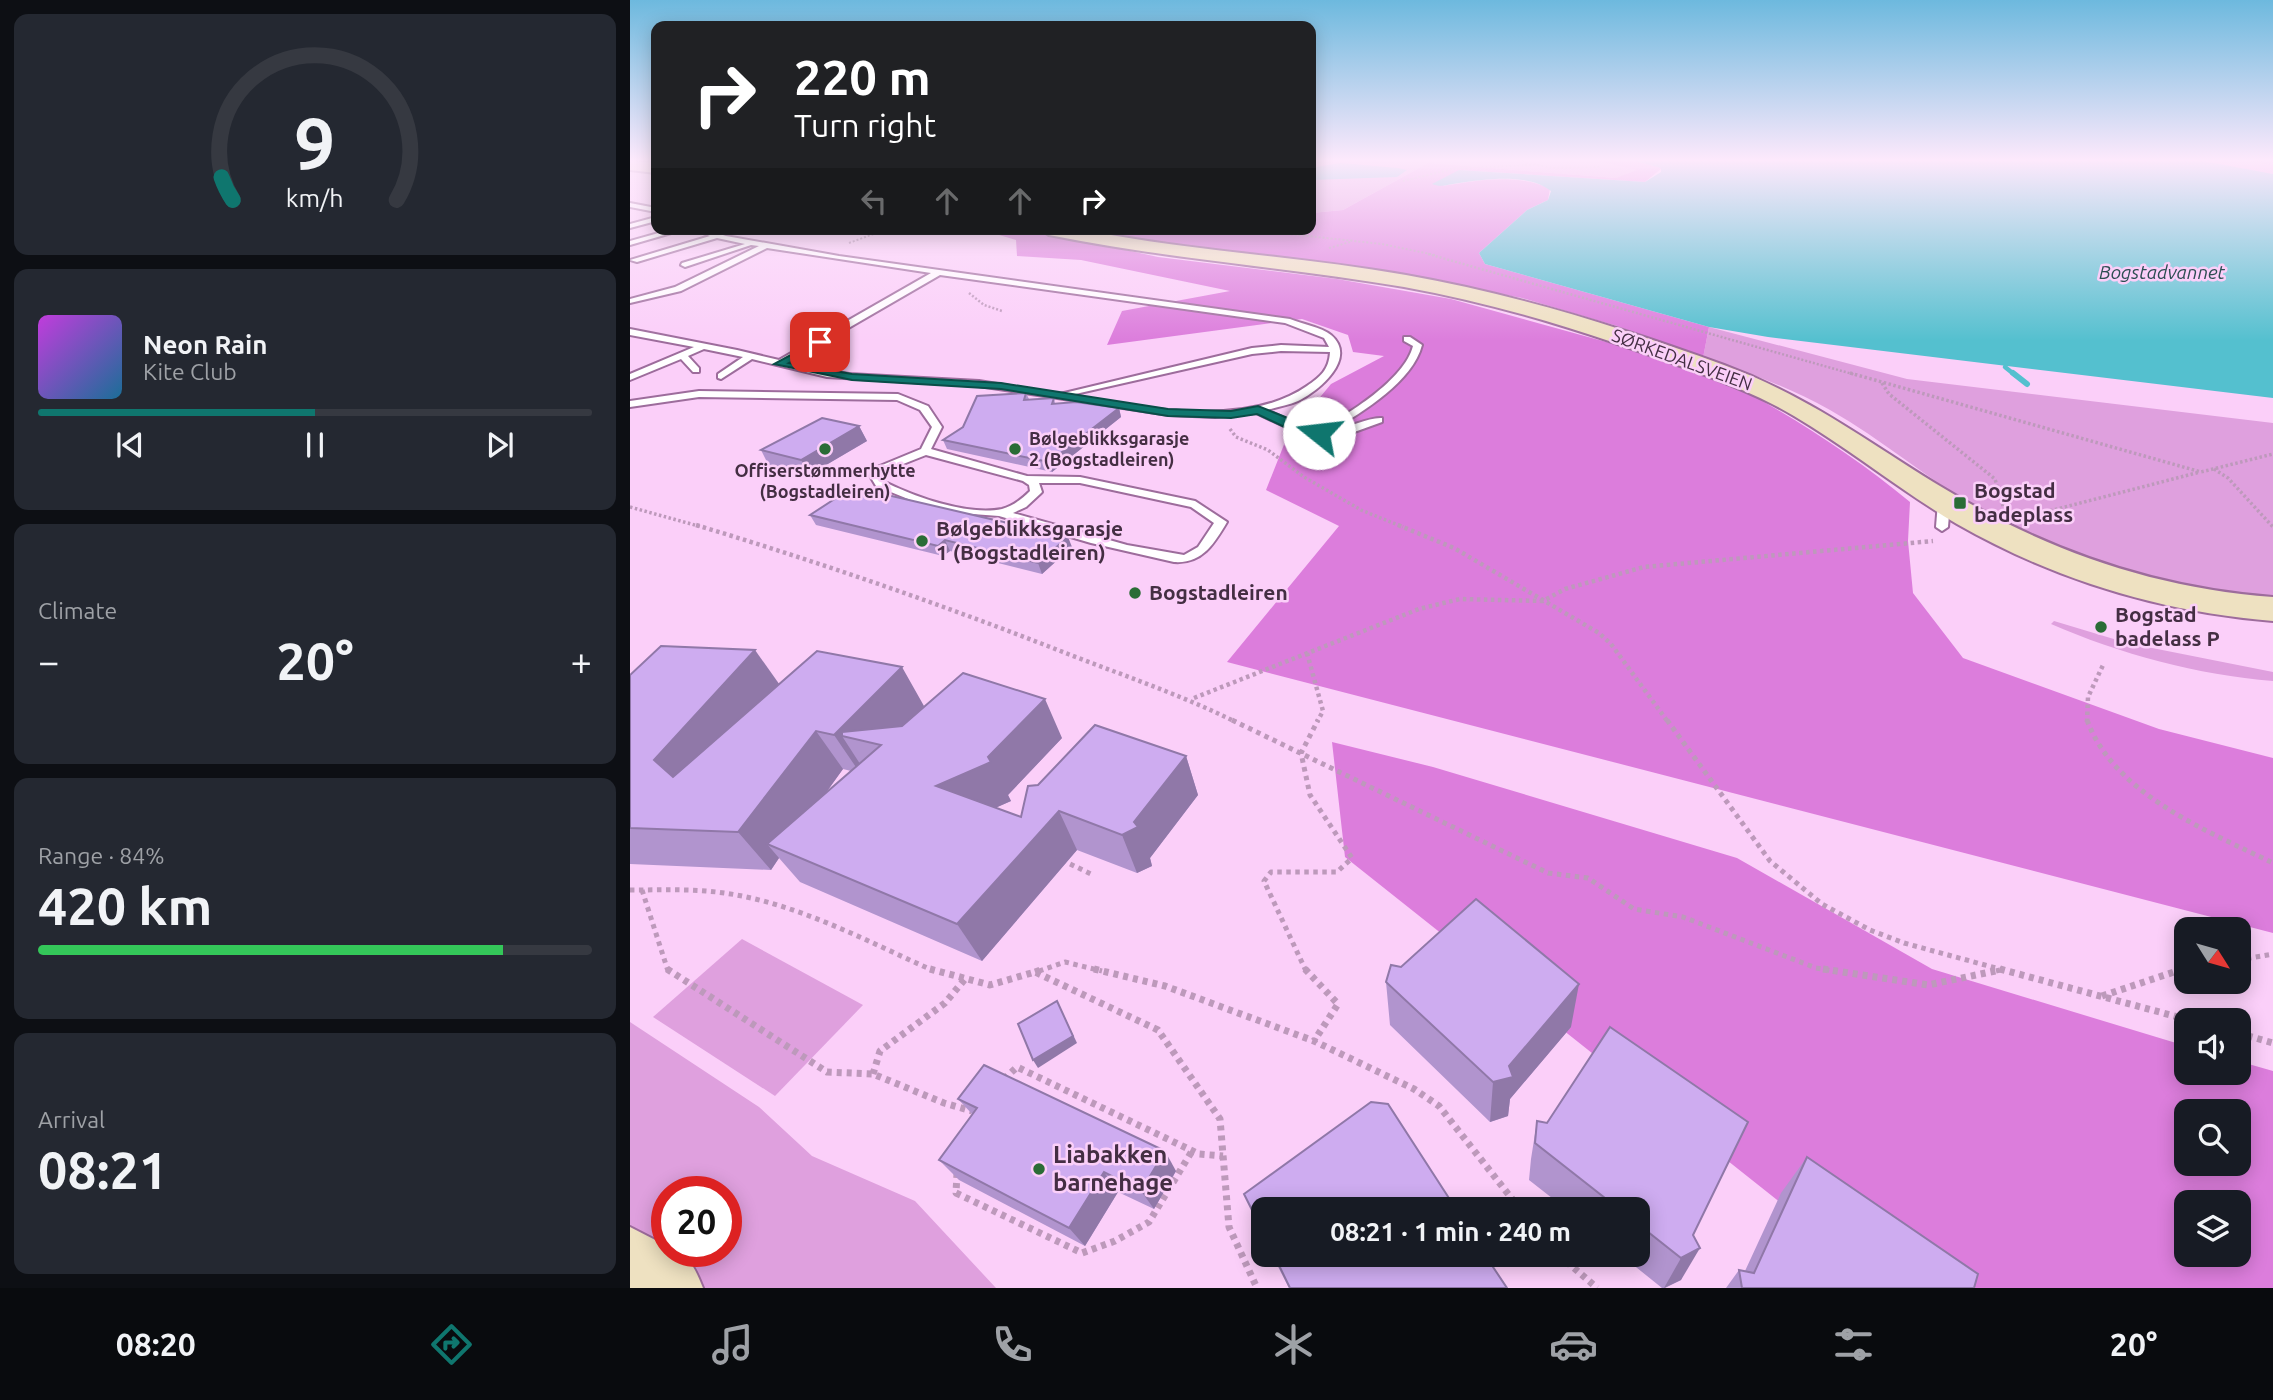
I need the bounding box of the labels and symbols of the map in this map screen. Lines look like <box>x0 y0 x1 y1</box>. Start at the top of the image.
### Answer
water label: Bogstadvannet <box>2099 261 2226 283</box>
pin <box>790 312 850 372</box>
street label: SØRKEDALSVEIEN <box>1609 324 1755 394</box>
position arrow <box>1282 396 1356 470</box>
place label: Bølgeblikksgarasje 2 (Bogstadleiren) <box>1029 428 1189 470</box>
marker: Offiserstømmerhytte (Bogstadleiren) <box>817 441 833 457</box>
marker: Bølgeblikksgarasje 2 (Bogstadleiren) <box>1007 441 1023 457</box>
place label: Offiserstømmerhytte (Bogstadleiren) <box>734 460 916 502</box>
place label: Bogstad badeplass <box>1974 478 2073 526</box>
marker: Bogstad badeplass <box>1952 495 1968 511</box>
place label: Bølgeblikksgarasje 1 (Bogstadleiren) <box>936 516 1123 564</box>
marker: Bølgeblikksgarasje 1 (Bogstadleiren) <box>914 533 930 549</box>
place label: Bogstadleiren <box>1149 580 1288 604</box>
marker: Bogstadleiren <box>1127 585 1143 601</box>
place label: Bogstad badelass P <box>2115 602 2220 650</box>
marker: Bogstad badelass P <box>2093 619 2109 635</box>
north arrow <box>2174 917 2250 994</box>
place label: Liabakken barnehage <box>1053 1141 1173 1196</box>
marker: Liabakken barnehage <box>1031 1161 1047 1177</box>
speed limit sign: 20 <box>651 1176 742 1267</box>

